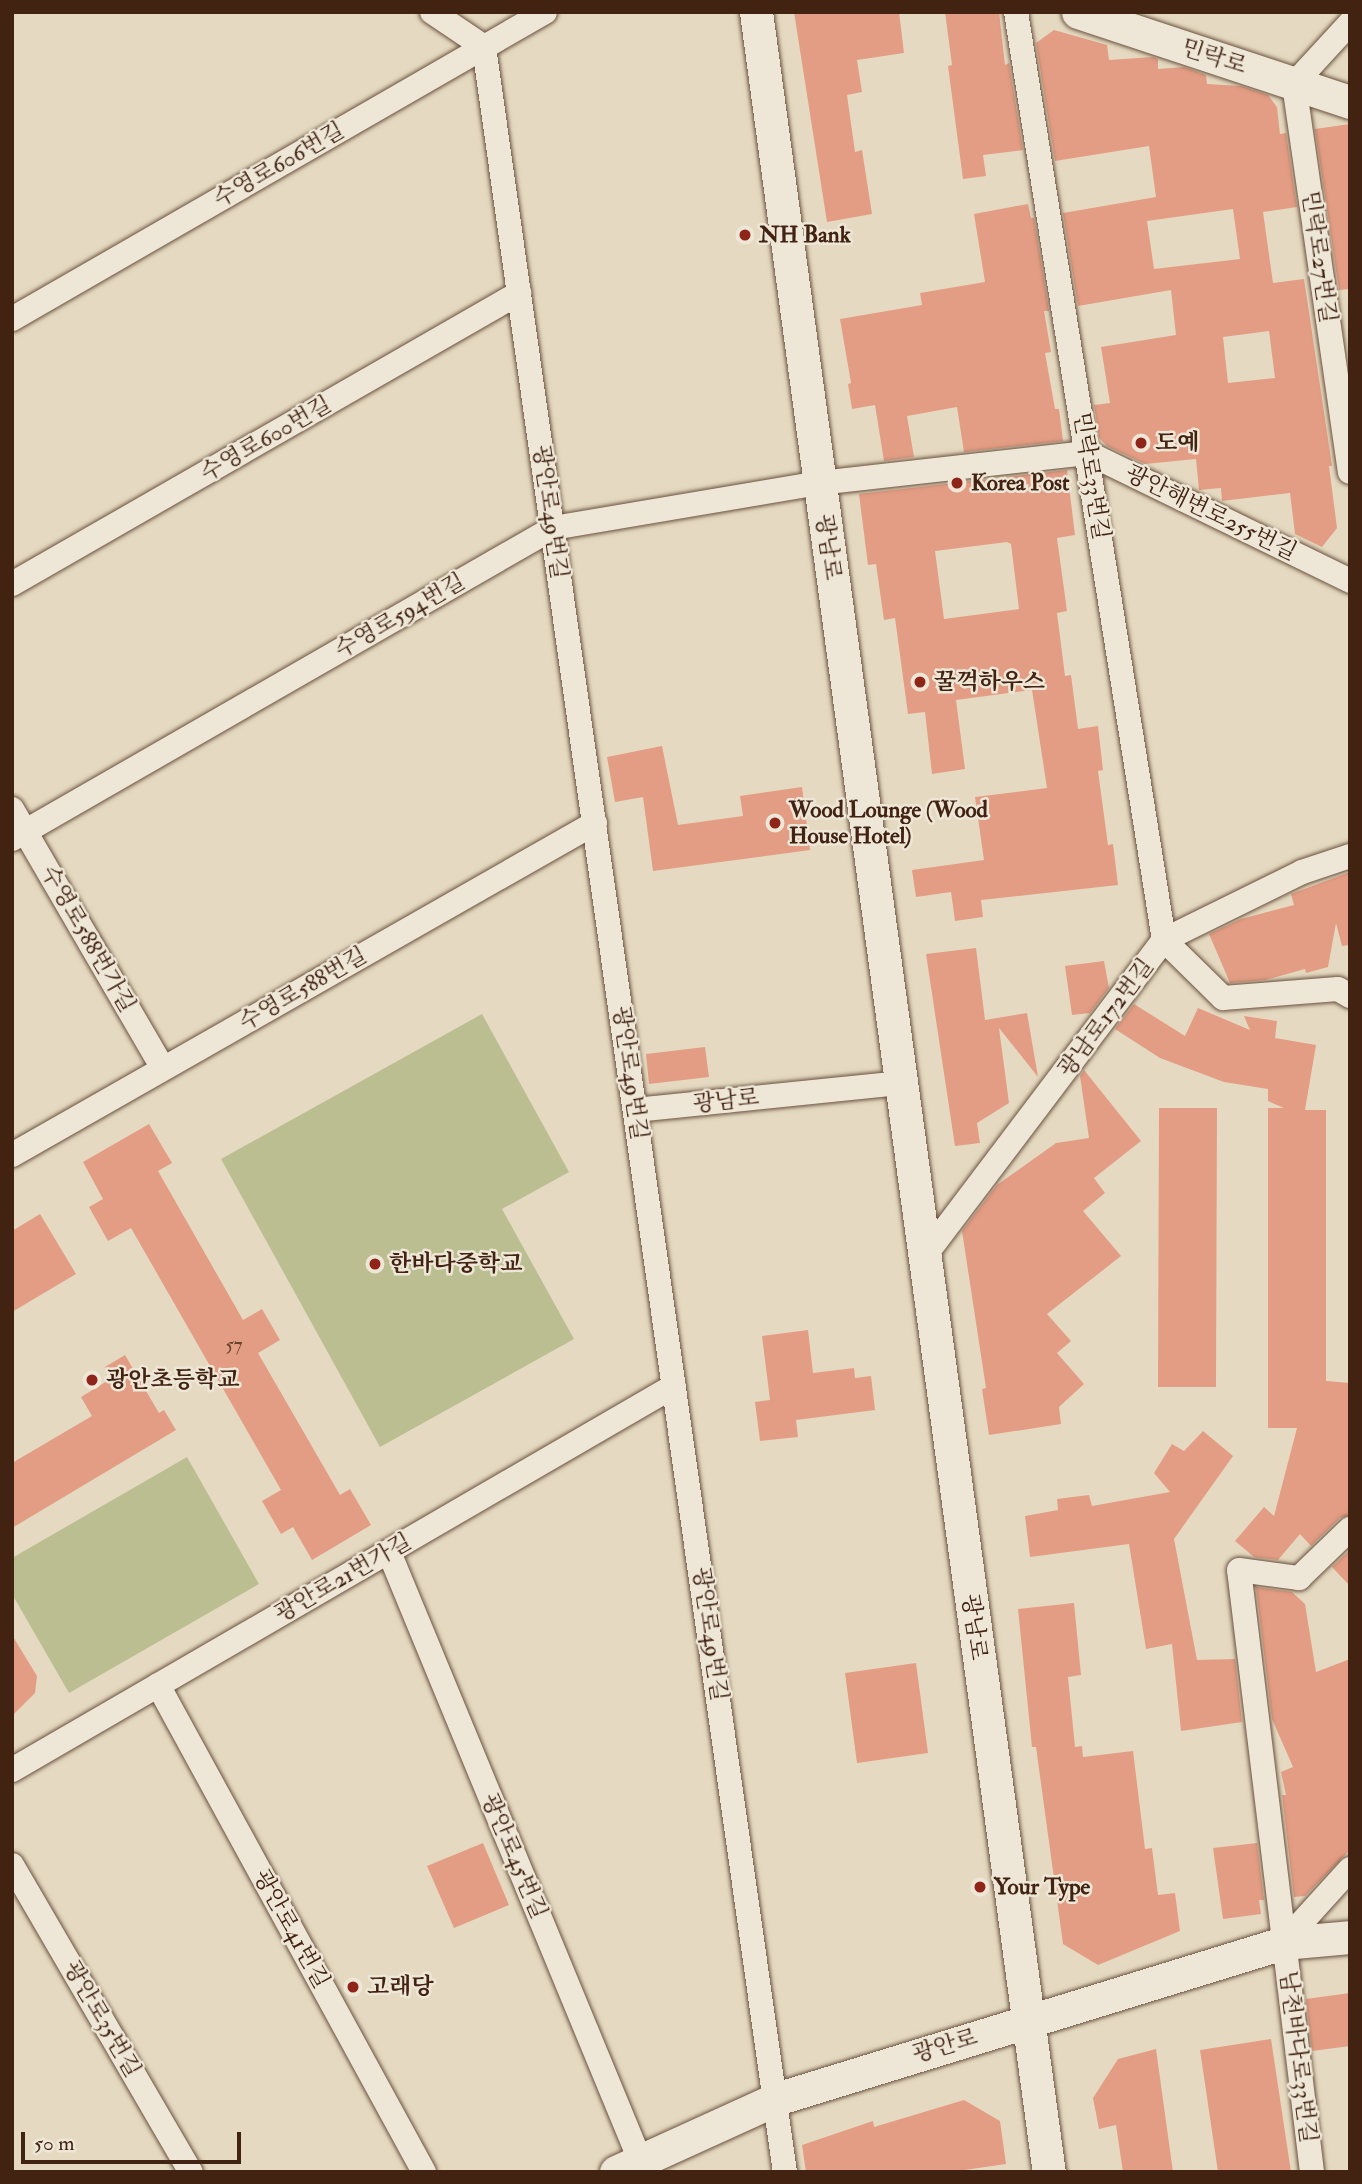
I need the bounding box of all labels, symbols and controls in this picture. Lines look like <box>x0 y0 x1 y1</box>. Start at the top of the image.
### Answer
street label: 민락로 <box>1178 34 1250 80</box>
street label: 수영로606번길 <box>209 117 349 213</box>
street label: 민락로27번길 <box>1296 189 1342 325</box>
place label: NH Bank <box>759 221 851 249</box>
marker: NH Bank <box>737 227 753 243</box>
street label: 수영로600번길 <box>196 390 336 488</box>
street label: 민락로33번길 <box>1067 410 1115 542</box>
place label: 도예 <box>1155 429 1199 457</box>
marker: 도예 <box>1133 435 1149 451</box>
street label: 광안로49번길 <box>527 443 573 581</box>
street label: 광안해변로255번길 <box>1121 460 1301 566</box>
place label: Korea Post <box>971 469 1069 497</box>
marker: Korea Post <box>949 475 965 491</box>
street label: 광남로 <box>810 512 846 582</box>
street label: 수영로594번길 <box>330 568 470 664</box>
place label: 꿀꺽하우스 <box>934 668 1045 696</box>
marker: 꿀꺽하우스 <box>912 674 928 690</box>
place label: Wood Lounge (Wood House Hotel) <box>789 796 988 850</box>
marker: Wood Lounge (Wood House Hotel) <box>767 815 783 831</box>
street label: 수영로588번가길 <box>35 861 141 1017</box>
street label: 수영로588번길 <box>234 941 372 1037</box>
street label: 광남로172번길 <box>1052 953 1160 1083</box>
street label: 광안로49번길 <box>607 1004 653 1142</box>
street label: 광남로 <box>691 1084 761 1118</box>
place label: 한바다중학교 <box>389 1250 522 1278</box>
marker: 한바다중학교 <box>367 1256 383 1272</box>
house number: 57 <box>225 1335 243 1357</box>
place label: 광안초등학교 <box>106 1366 239 1394</box>
marker: 광안초등학교 <box>84 1372 100 1388</box>
street label: 광안로21번가길 <box>270 1528 416 1628</box>
street label: 광안로49번길 <box>687 1565 733 1703</box>
street label: 광남로 <box>956 1592 992 1662</box>
street label: 광안로45번길 <box>475 1789 553 1923</box>
street label: 광안로41번길 <box>247 1865 335 1993</box>
place label: Your Type <box>994 1873 1090 1901</box>
marker: Your Type <box>972 1879 988 1895</box>
street label: 광안로35번길 <box>58 1956 146 2082</box>
street label: 남천바다로33번길 <box>1274 1969 1322 2145</box>
place label: 고래당 <box>367 1973 434 2001</box>
marker: 고래당 <box>345 1979 361 1995</box>
street label: 광안로 <box>909 2024 981 2068</box>
scale bar <box>24 2118 245 2162</box>
text: 50 m <box>34 2130 75 2157</box>

